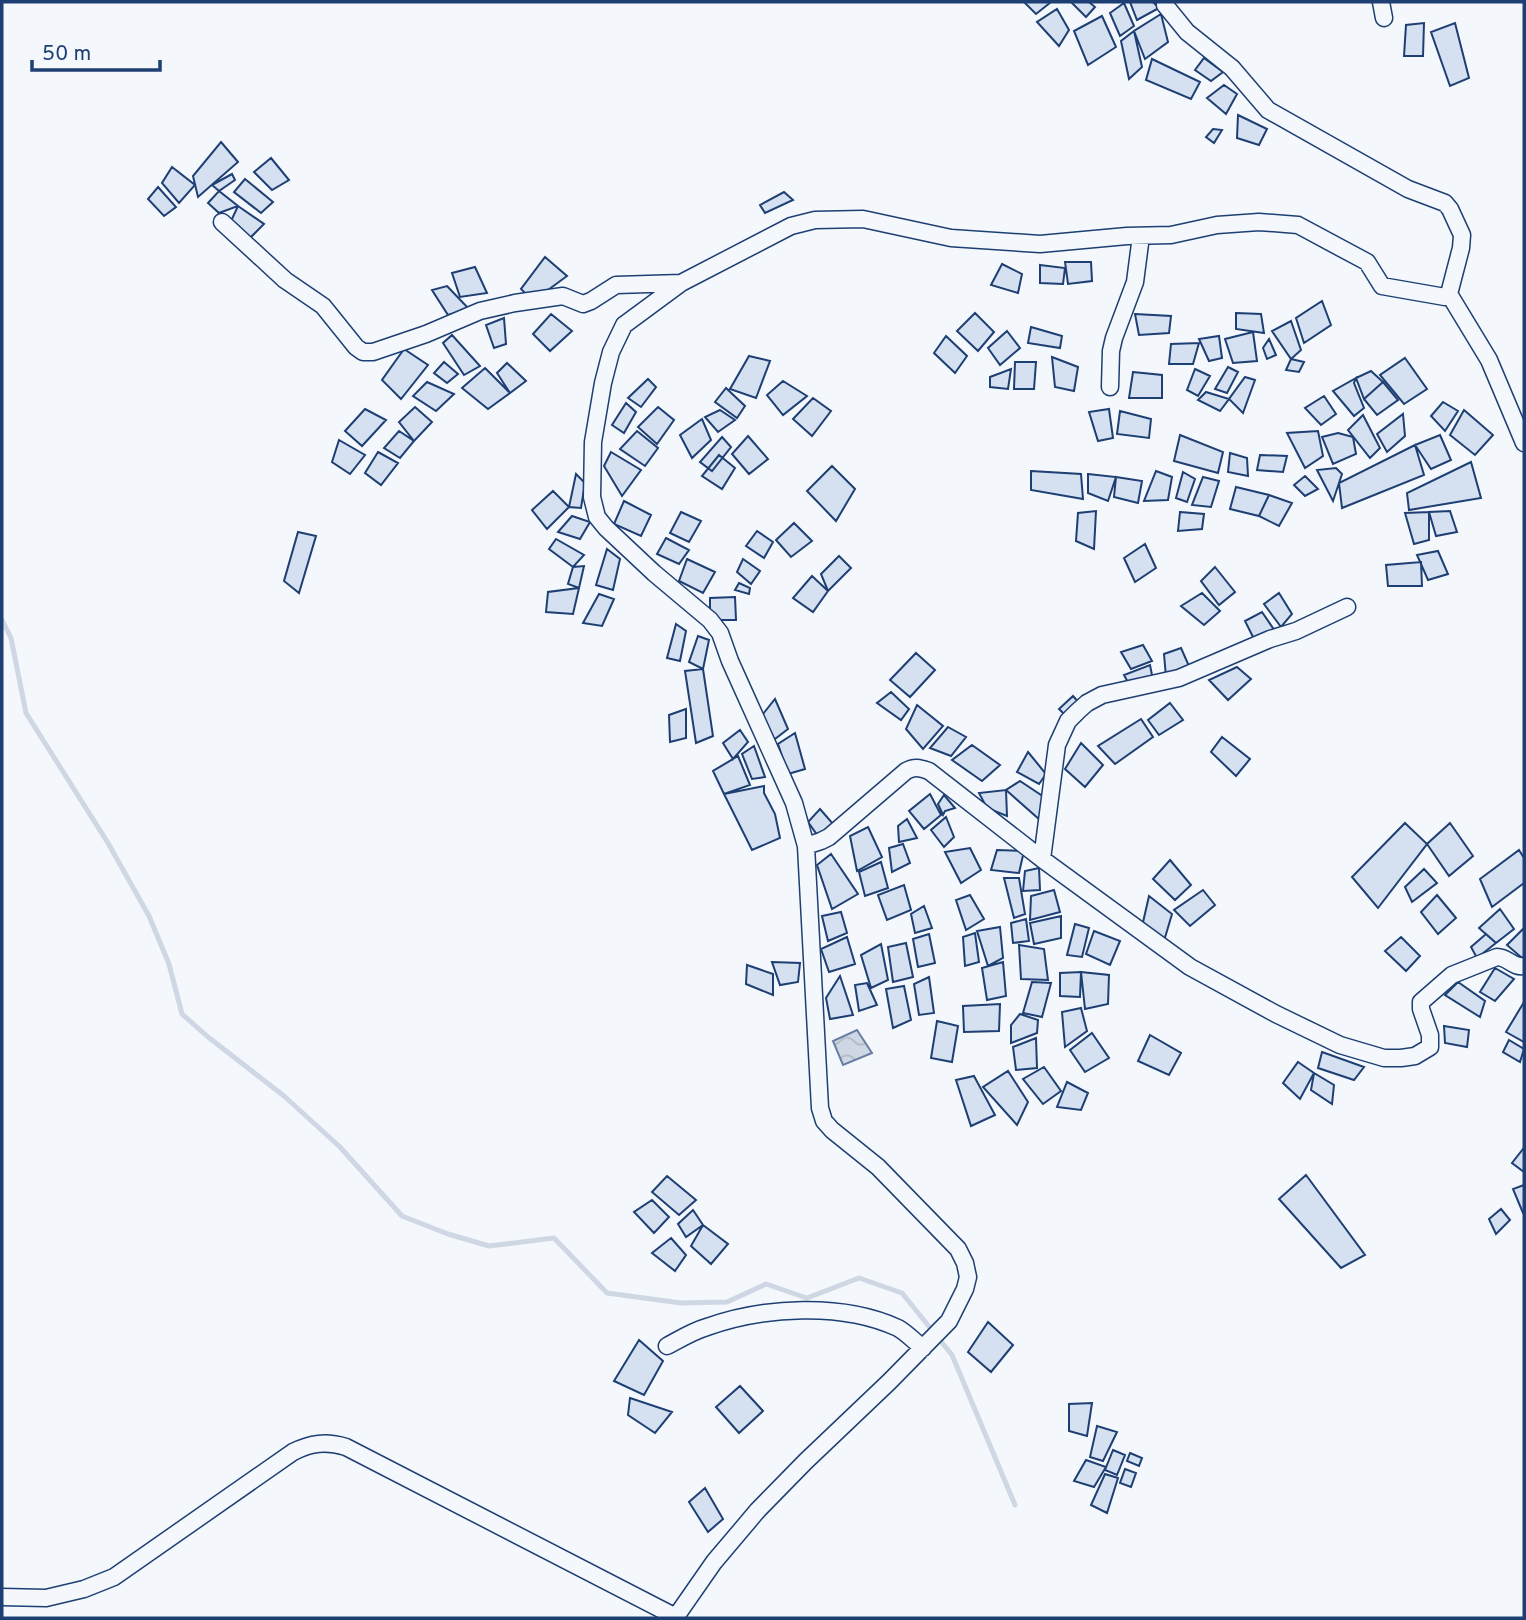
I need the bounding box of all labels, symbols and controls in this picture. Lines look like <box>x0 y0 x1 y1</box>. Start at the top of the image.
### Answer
scale bar <box>32 28 159 72</box>
text: 50 m <box>42 41 91 68</box>

